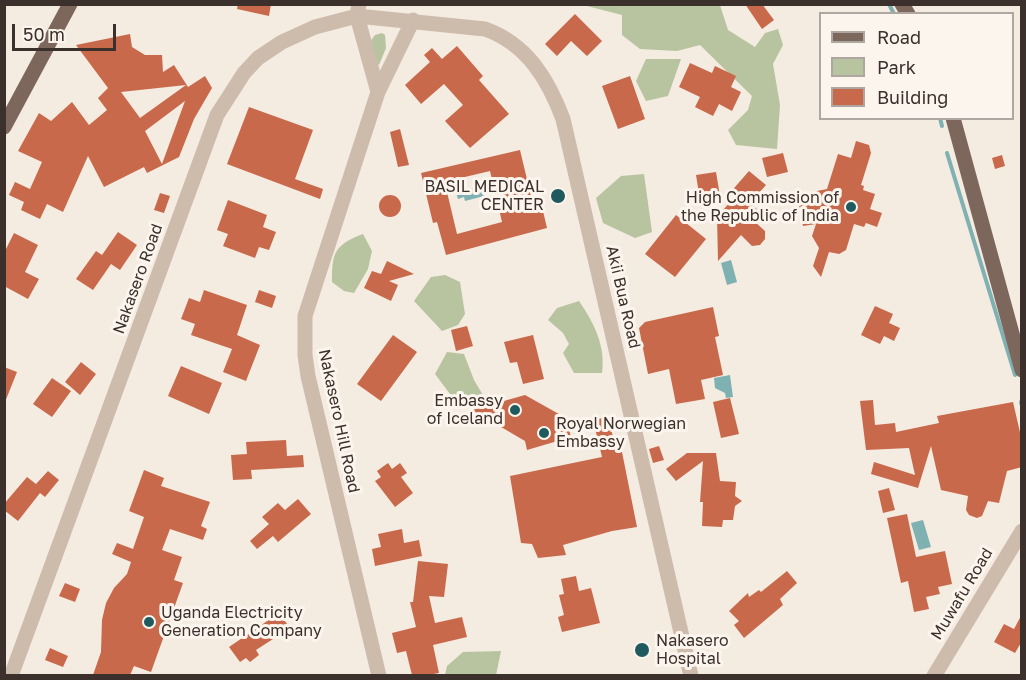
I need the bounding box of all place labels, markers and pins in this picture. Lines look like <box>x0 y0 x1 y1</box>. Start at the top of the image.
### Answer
place label: BASIL MEDICAL CENTER <box>425 177 544 215</box>
marker: BASIL MEDICAL CENTER <box>549 187 567 205</box>
place label: High Commission of the Republic of India <box>681 188 839 226</box>
marker: High Commission of the Republic of India <box>844 200 858 214</box>
place label: Embassy of Iceland <box>427 391 503 429</box>
marker: Embassy of Iceland <box>508 403 522 417</box>
place label: Royal Norwegian Embassy <box>556 414 686 452</box>
marker: Royal Norwegian Embassy <box>537 426 551 440</box>
place label: Uganda Electricity Generation Company <box>161 603 322 641</box>
marker: Uganda Electricity Generation Company <box>142 615 156 629</box>
place label: Nakasero Hospital <box>656 631 729 669</box>
marker: Nakasero Hospital <box>633 641 651 659</box>

